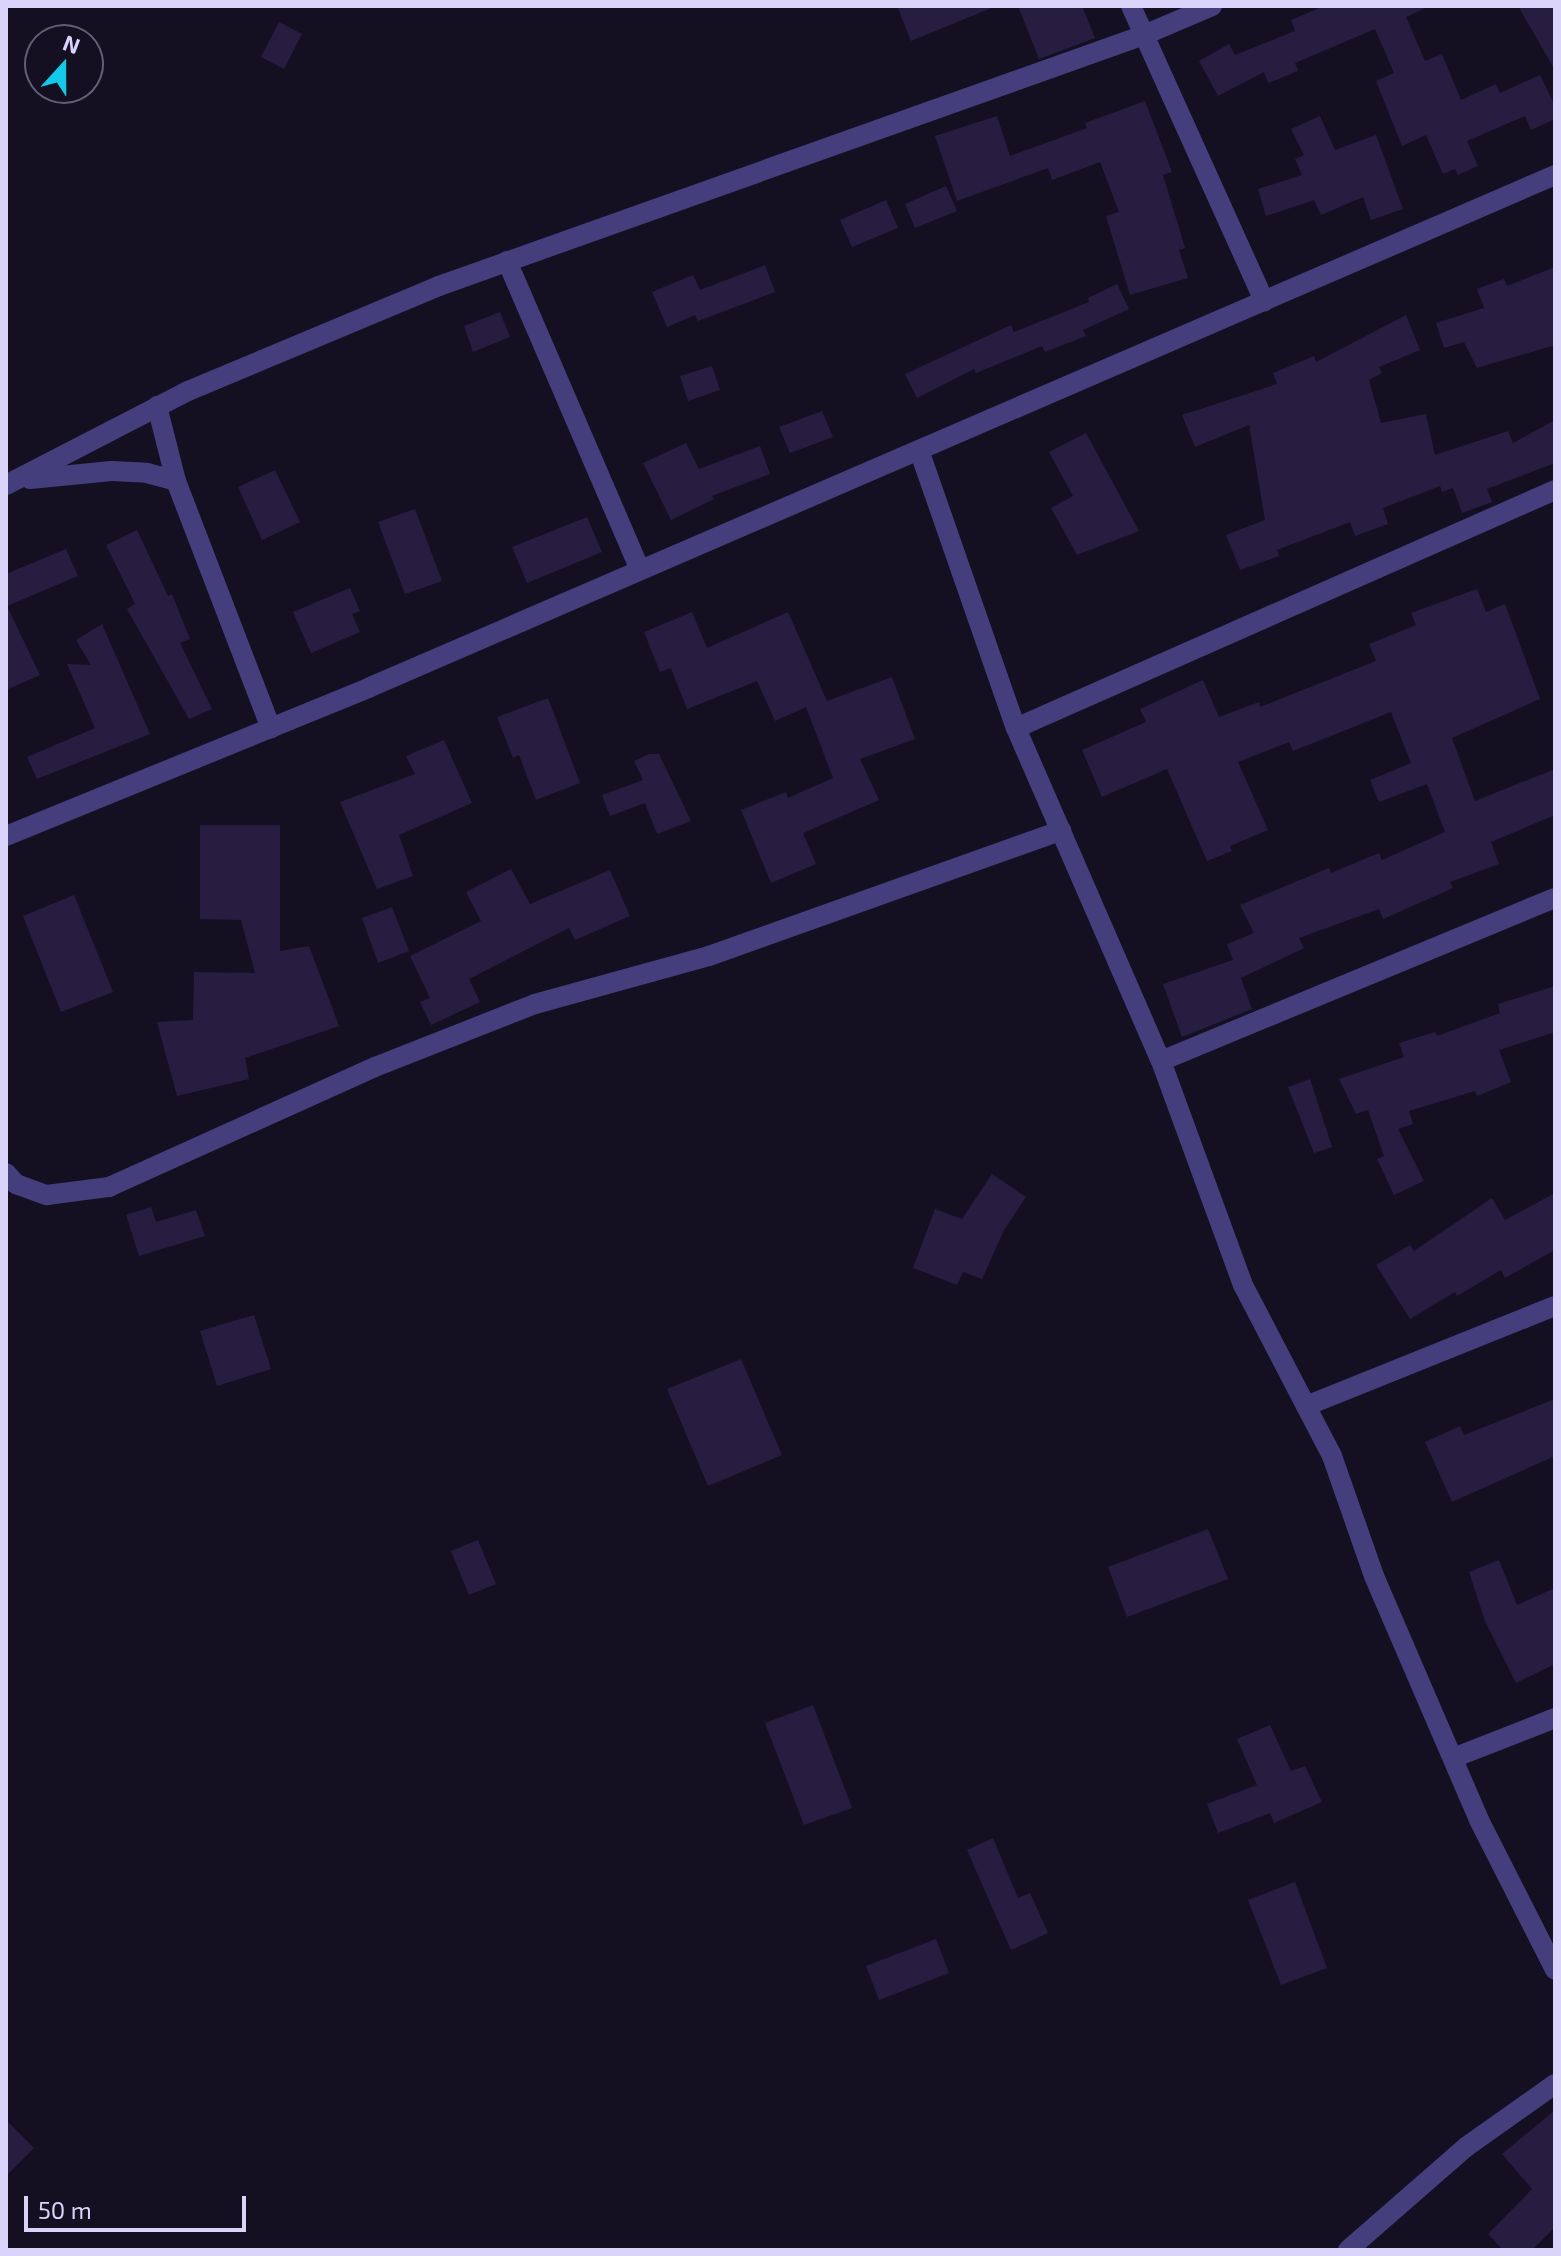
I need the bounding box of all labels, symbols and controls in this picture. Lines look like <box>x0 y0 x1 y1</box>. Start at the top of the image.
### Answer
north arrow <box>24 24 104 104</box>
text: N <box>60 28 84 58</box>
scale bar <box>28 2180 250 2230</box>
text: 50 m <box>38 2195 92 2224</box>

